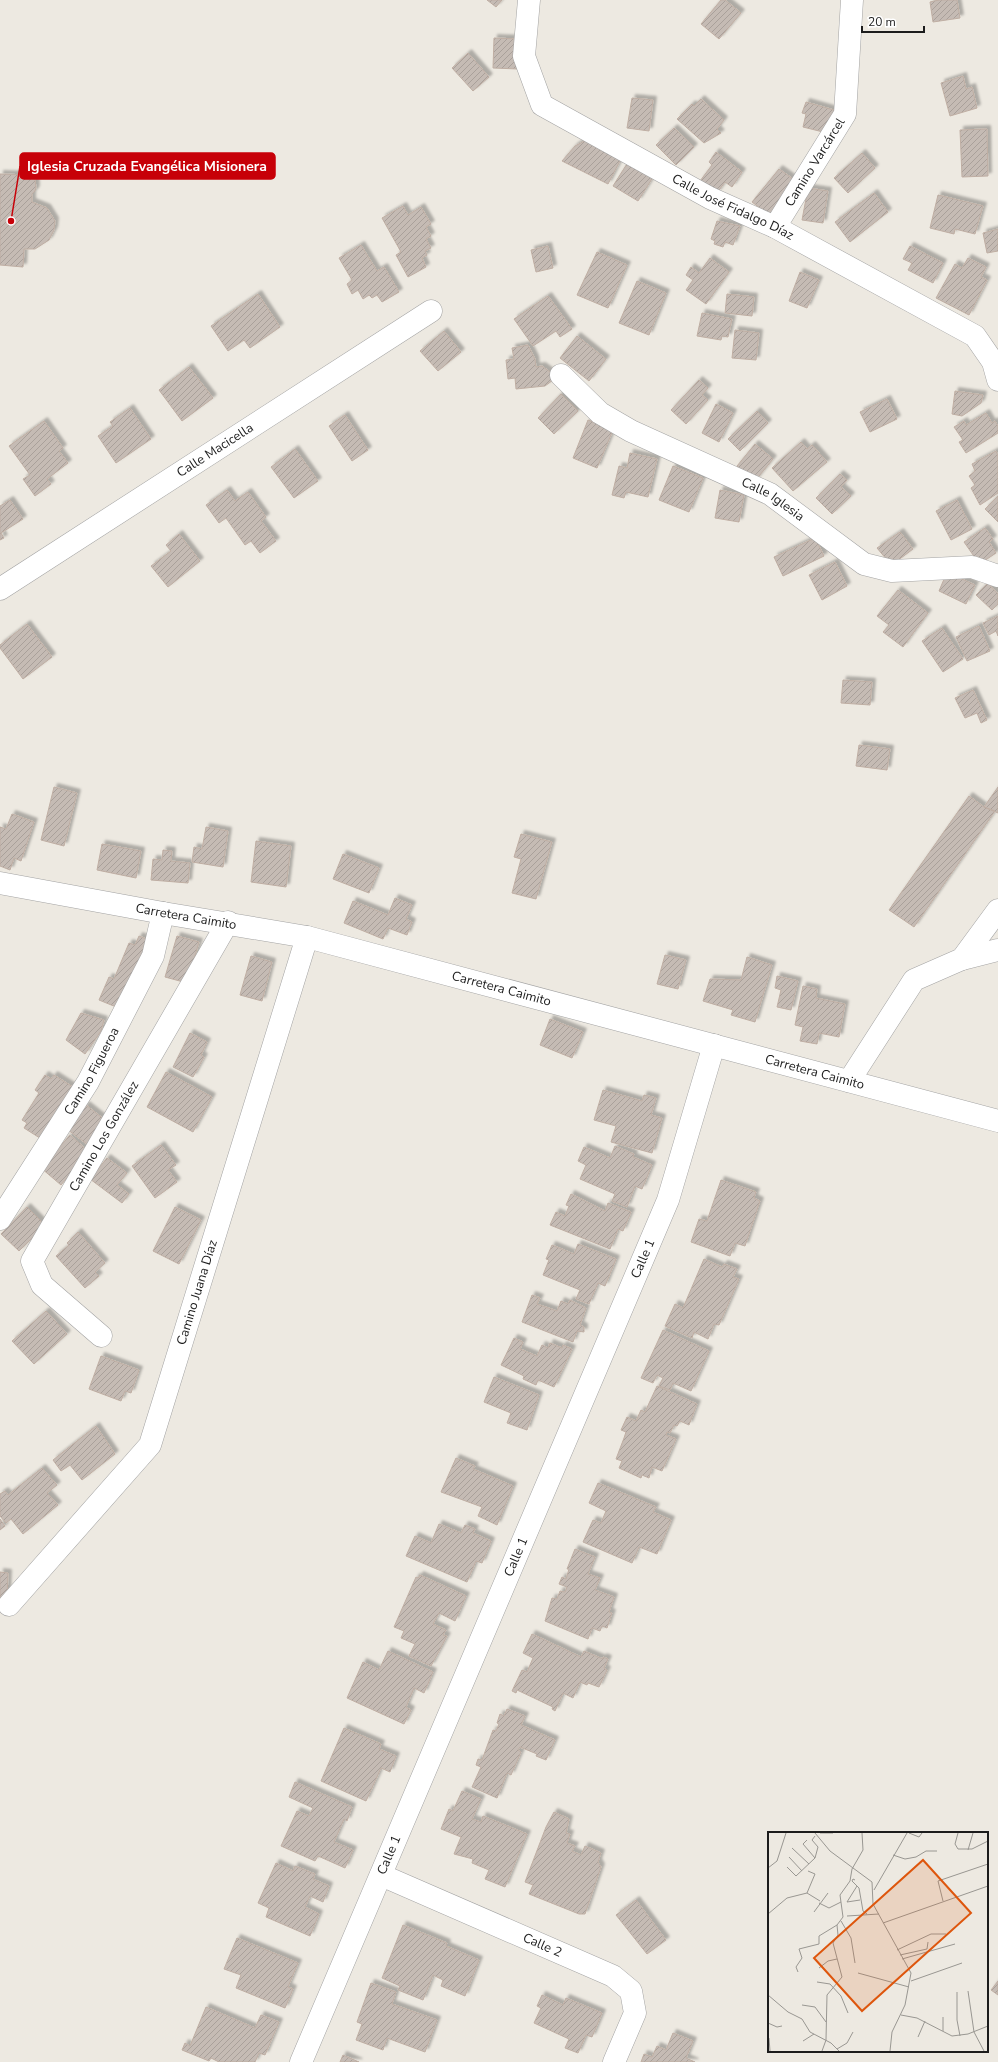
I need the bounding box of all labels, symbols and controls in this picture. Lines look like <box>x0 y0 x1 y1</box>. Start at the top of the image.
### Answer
scale bar <box>862 8 924 34</box>
text: 20 m <box>868 14 896 30</box>
street label: Camino Varcárcel <box>781 114 849 210</box>
callout: Iglesia Cruzada Evangélica Misionera <box>20 153 275 179</box>
text: Iglesia Cruzada Evangélica Misionera <box>27 157 267 176</box>
street label: Calle José Fidalgo Díaz <box>669 170 797 245</box>
street label: Calle Macicella <box>173 419 257 482</box>
street label: Calle Iglesia <box>738 473 808 526</box>
street label: Carretera Caimito <box>134 899 238 934</box>
street label: Carretera Caimito <box>450 967 553 1011</box>
street label: Camino Figueroa <box>60 1024 124 1119</box>
street label: Carretera Caimito <box>763 1050 866 1094</box>
street label: Camino Los González <box>65 1078 143 1195</box>
street label: Calle 1 <box>627 1236 659 1281</box>
street label: Camino Juana Díaz <box>172 1238 222 1347</box>
street label: Calle 1 <box>500 1534 532 1579</box>
inset map <box>768 1832 988 2052</box>
street label: Calle 1 <box>373 1833 405 1877</box>
street label: Calle 2 <box>520 1929 565 1962</box>

